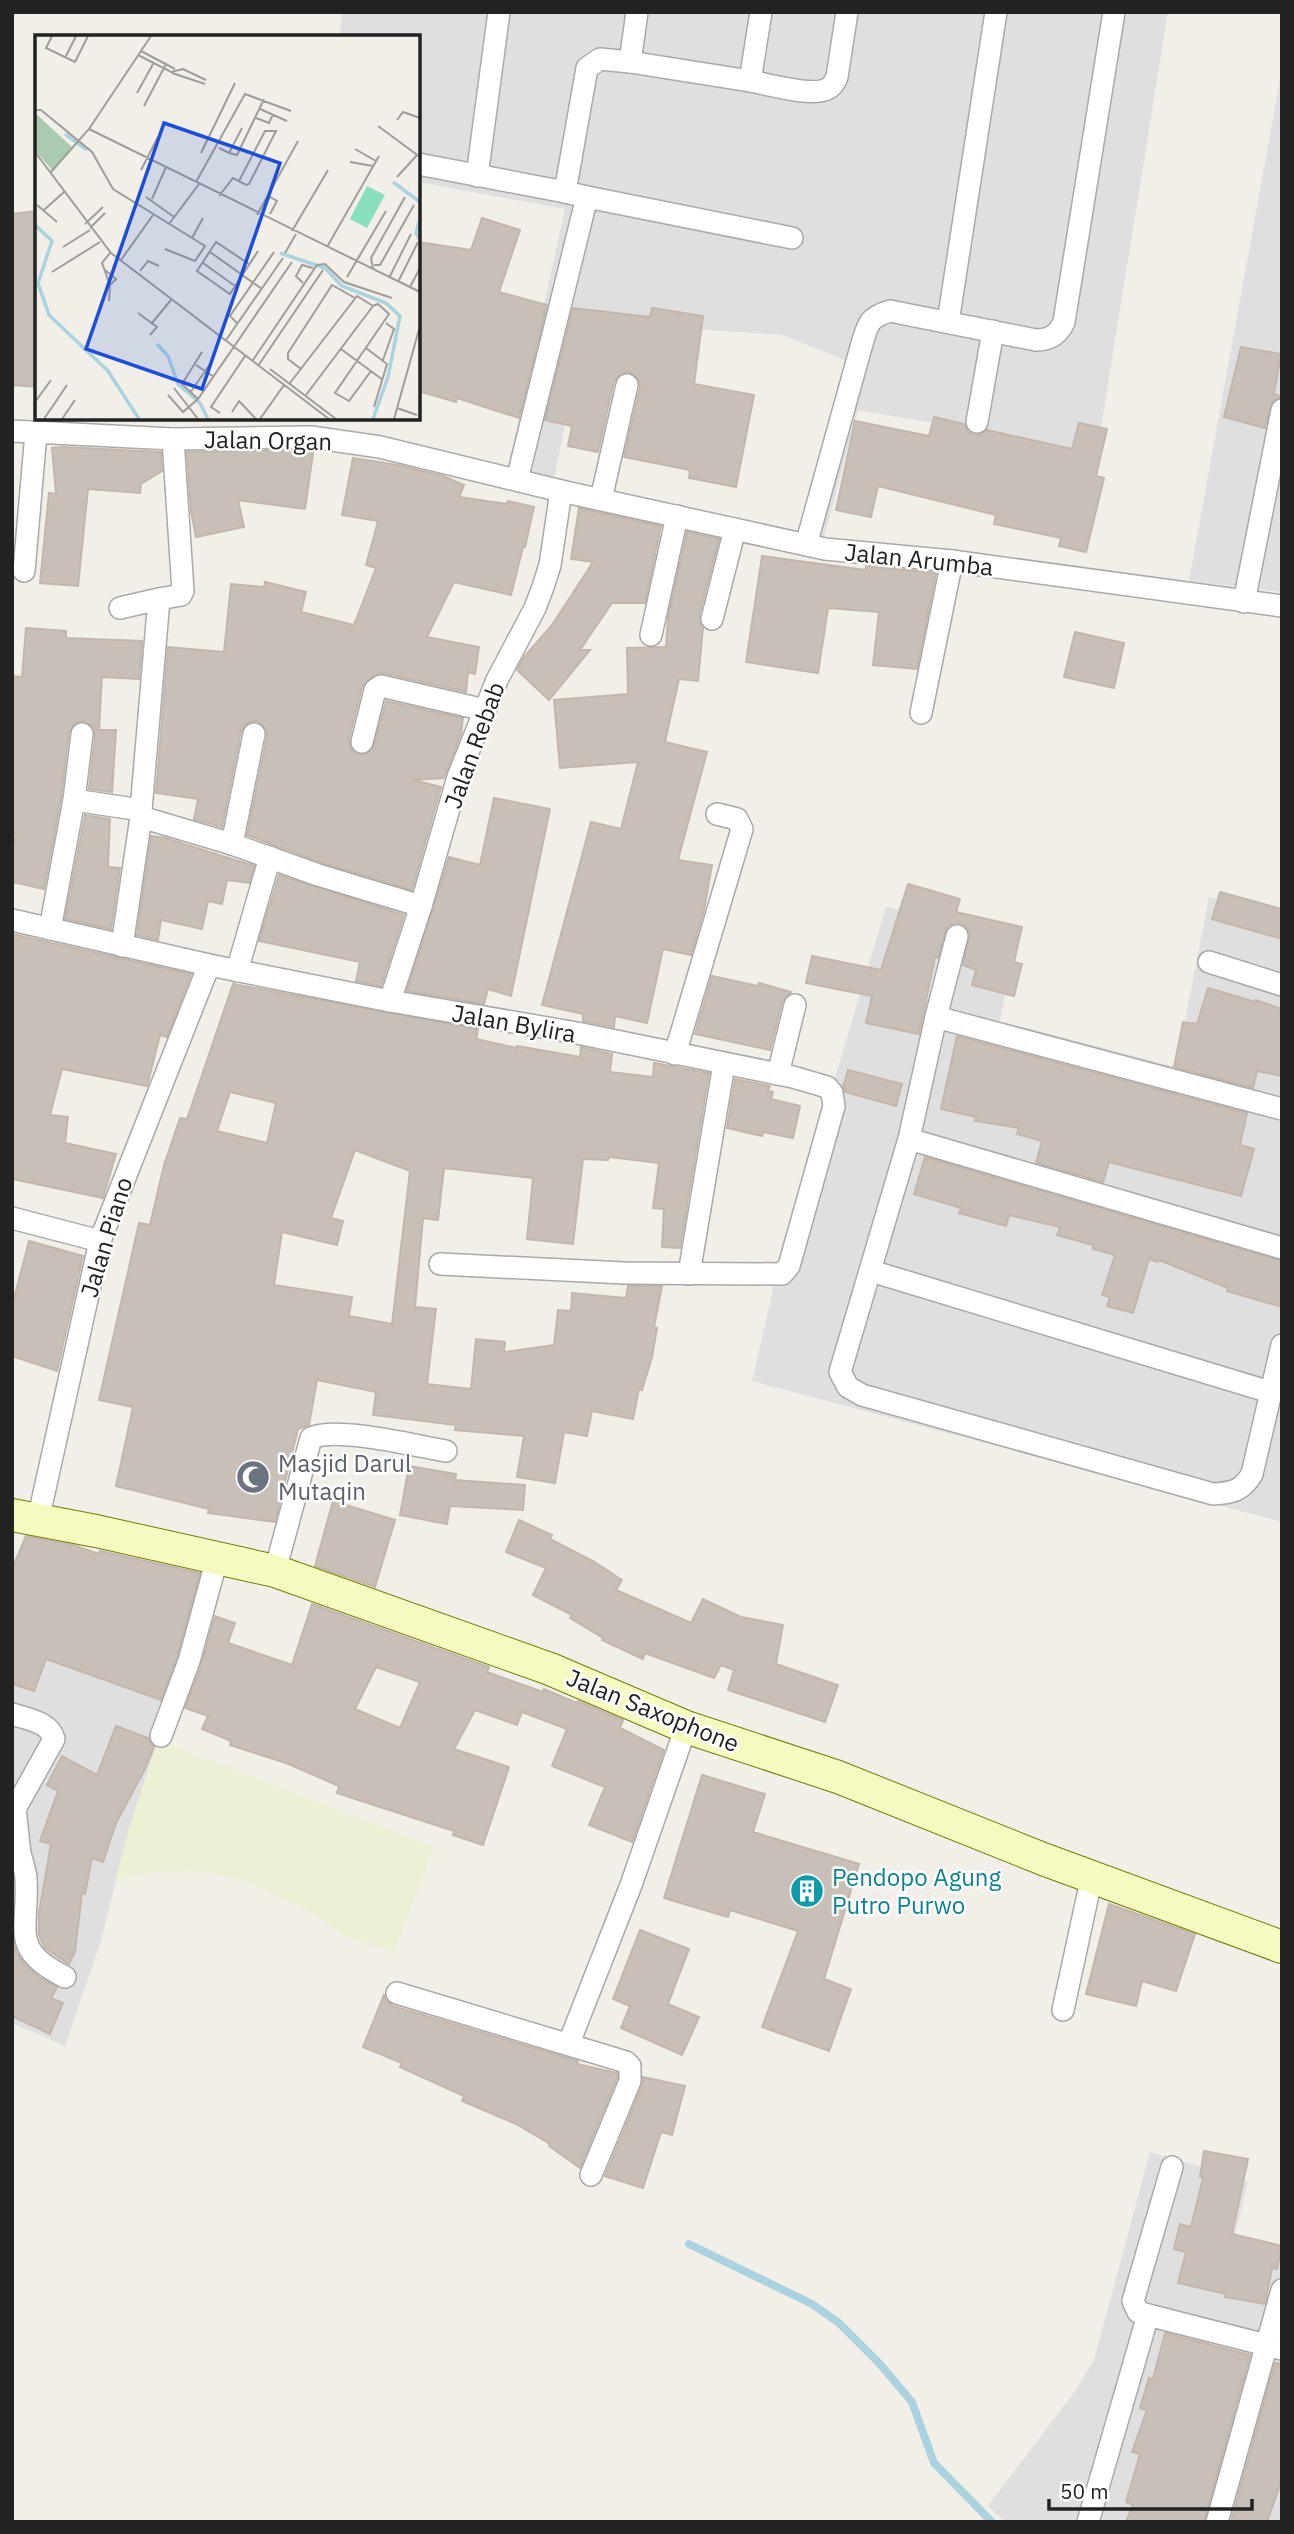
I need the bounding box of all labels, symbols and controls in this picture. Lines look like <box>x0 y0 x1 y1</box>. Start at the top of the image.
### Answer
inset map <box>35 35 420 420</box>
street label: Jalan Organ <box>204 423 332 457</box>
street label: Jalan Arumba <box>843 535 995 583</box>
street label: Jalan Rebab <box>436 677 512 813</box>
street label: Jalan Bylira <box>450 996 579 1050</box>
street label: Jalan Piano <box>73 1173 139 1301</box>
place label: Masjid Darul Mutaqin <box>278 1447 411 1507</box>
mosque icon: Masjid Darul Mutaqin <box>234 1458 272 1496</box>
street label: Jalan Saxophone <box>562 1661 744 1759</box>
place label: Pendopo Agung Putro Purwo <box>832 1861 1001 1921</box>
building icon: Pendopo Agung Putro Purwo <box>788 1872 826 1910</box>
scale bar <box>1049 2468 1252 2512</box>
text: 50 m <box>1060 2477 1109 2505</box>

